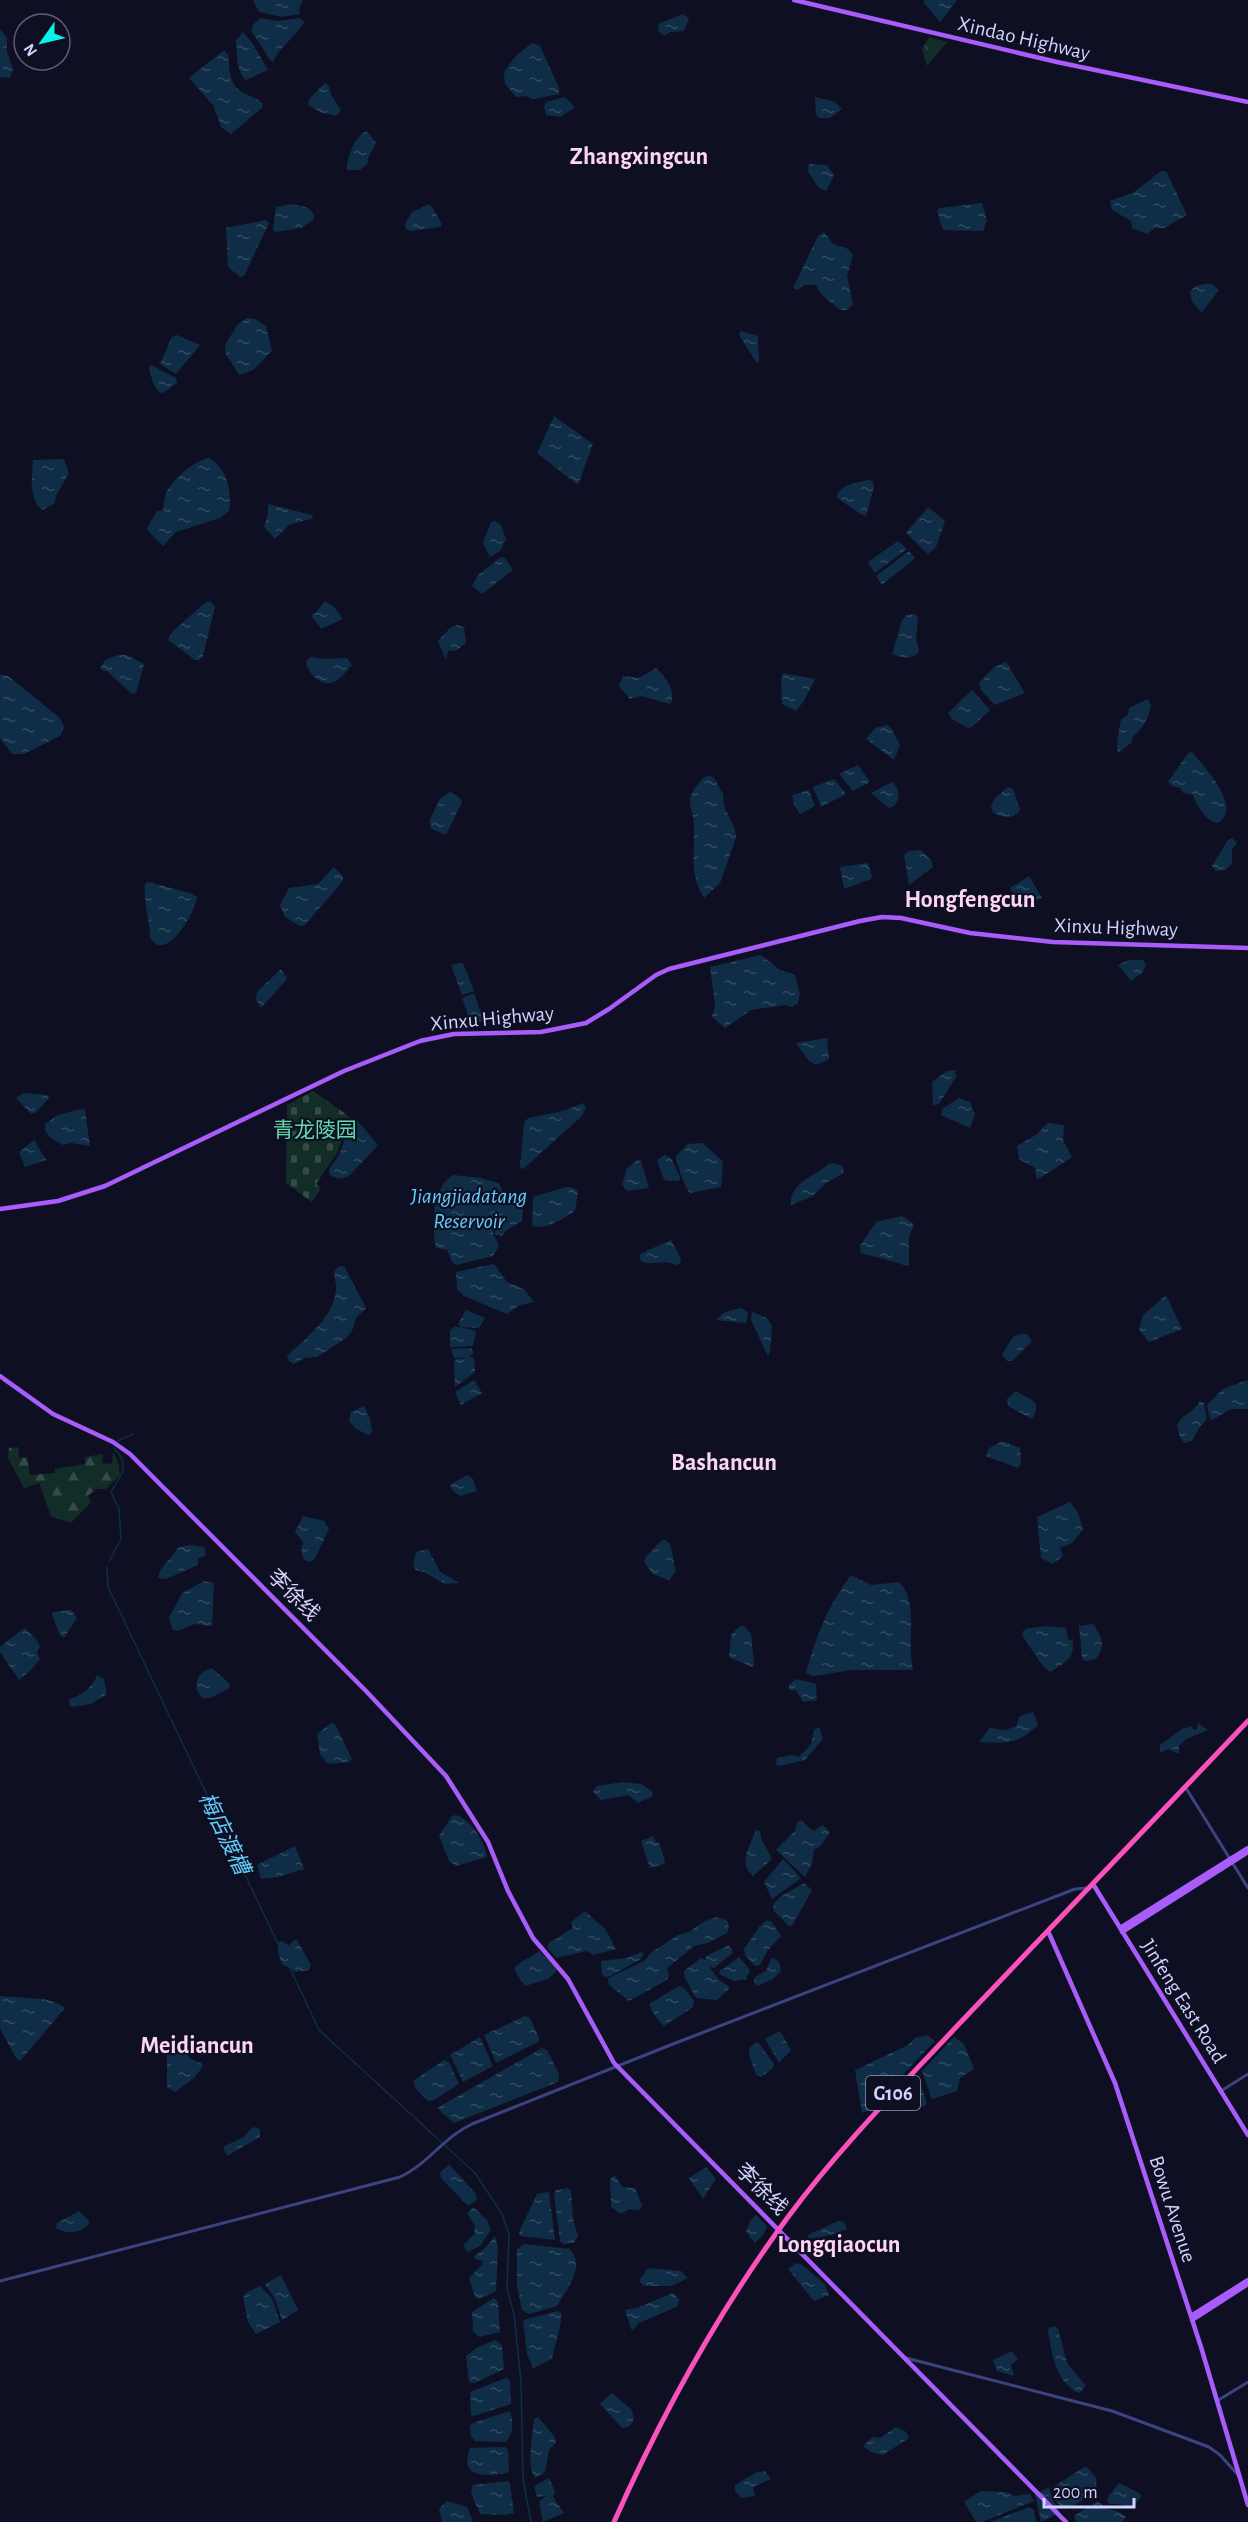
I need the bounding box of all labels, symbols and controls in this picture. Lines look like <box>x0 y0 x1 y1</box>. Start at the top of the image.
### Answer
north arrow <box>12 12 72 72</box>
street label: Xindao Highway <box>956 13 1092 64</box>
text: N <box>21 41 40 59</box>
district label: Zhangxingcun <box>570 145 708 169</box>
district label: Hongfengcun <box>905 888 1035 912</box>
street label: Xinxu Highway <box>1054 915 1178 940</box>
street label: Xinxu Highway <box>429 1003 555 1034</box>
park label: 青龙陵园 <box>273 1119 357 1141</box>
water label: Jiangjiadatang Reservoir <box>410 1185 527 1232</box>
district label: Bashancun <box>671 1451 777 1475</box>
street label: 李徐线 <box>264 1565 324 1625</box>
water label: 梅店渡槽 <box>195 1789 256 1881</box>
street label: Jinfeng East Road <box>1137 1936 1230 2067</box>
district label: Meidiancun <box>140 2034 254 2058</box>
road number: G106 <box>866 2076 920 2110</box>
street label: Bowu Avenue <box>1145 2153 1200 2265</box>
street label: 李徐线 <box>732 2159 792 2219</box>
district label: Longqiaocun <box>778 2233 900 2257</box>
scale bar <box>1044 2471 1134 2509</box>
text: 200 m <box>1053 2484 1098 2502</box>

